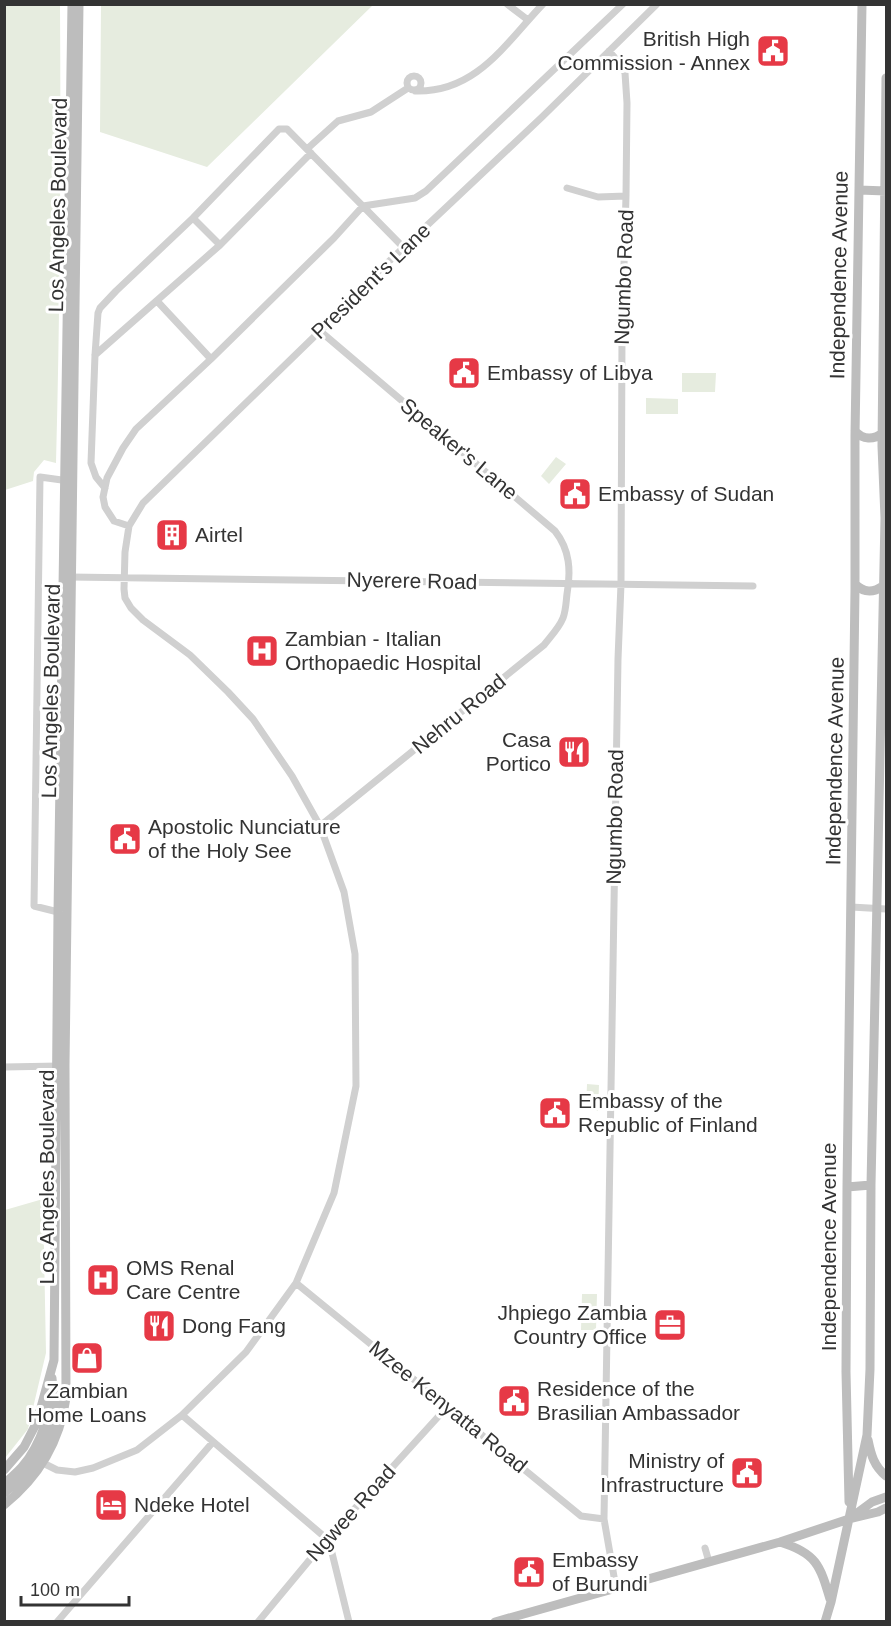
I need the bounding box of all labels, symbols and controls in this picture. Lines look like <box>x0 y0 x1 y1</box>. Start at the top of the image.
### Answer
place label: British High Commission - Annex <box>557 27 750 74</box>
public building icon: British High Commission - Annex <box>755 33 791 69</box>
street label: Los Angeles Boulevard <box>44 97 71 313</box>
street label: Independence Avenue <box>825 170 852 380</box>
street label: Ngumbo Road <box>610 209 637 345</box>
street label: President's Lane <box>307 218 435 343</box>
public building icon: Embassy of Libya <box>446 355 482 391</box>
place label: Embassy of Libya <box>487 361 653 384</box>
street label: Speaker's Lane <box>396 393 522 504</box>
public building icon: Embassy of Sudan <box>557 476 593 512</box>
place label: Embassy of Sudan <box>598 482 774 505</box>
building icon: Airtel <box>154 517 190 553</box>
place label: Airtel <box>195 523 243 546</box>
street label: Nyerere Road <box>346 568 478 593</box>
street label: Los Angeles Boulevard <box>37 583 64 799</box>
place label: Zambian - Italian Orthopaedic Hospital <box>285 627 481 674</box>
hospital icon: Zambian - Italian Orthopaedic Hospital <box>244 633 280 669</box>
street label: Independence Avenue <box>821 656 848 866</box>
street label: Nehru Road <box>407 669 510 758</box>
place label: Casa Portico <box>486 728 551 775</box>
restaurant icon: Casa Portico <box>556 734 592 770</box>
street label: Ngumbo Road <box>602 749 627 885</box>
place label: Apostolic Nunciature of the Holy See <box>148 815 341 862</box>
public building icon: Apostolic Nunciature of the Holy See <box>107 821 143 857</box>
street label: Los Angeles Boulevard <box>35 1070 58 1284</box>
place label: Embassy of the Republic of Finland <box>578 1089 758 1136</box>
public building icon: Embassy of the Republic of Finland <box>537 1095 573 1131</box>
street label: Independence Avenue <box>817 1143 840 1351</box>
place label: OMS Renal Care Centre <box>126 1256 240 1303</box>
hospital icon: OMS Renal Care Centre <box>85 1262 121 1298</box>
place label: Jhpiego Zambia Country Office <box>498 1301 647 1348</box>
office icon: Jhpiego Zambia Country Office <box>652 1307 688 1343</box>
restaurant icon: Dong Fang <box>141 1308 177 1344</box>
place label: Dong Fang <box>182 1314 286 1337</box>
street label: Mzee Kenyatta Road <box>365 1336 532 1477</box>
shop icon: Zambian Home Loans <box>69 1340 105 1376</box>
place label: Residence of the Brasilian Ambassador <box>537 1377 740 1424</box>
place label: Zambian Home Loans <box>27 1379 147 1426</box>
public building icon: Residence of the Brasilian Ambassador <box>496 1383 532 1419</box>
place label: Ministry of Infrastructure <box>600 1449 724 1496</box>
public building icon: Ministry of Infrastructure <box>729 1455 765 1491</box>
street label: Ngwee Road <box>301 1460 400 1565</box>
hotel icon: Ndeke Hotel <box>93 1487 129 1523</box>
place label: Ndeke Hotel <box>134 1493 250 1516</box>
place label: Embassy of Burundi <box>552 1548 648 1595</box>
public building icon: Embassy of Burundi <box>511 1554 547 1590</box>
scale bar <box>21 1569 129 1607</box>
text: 100 m <box>30 1580 80 1600</box>

